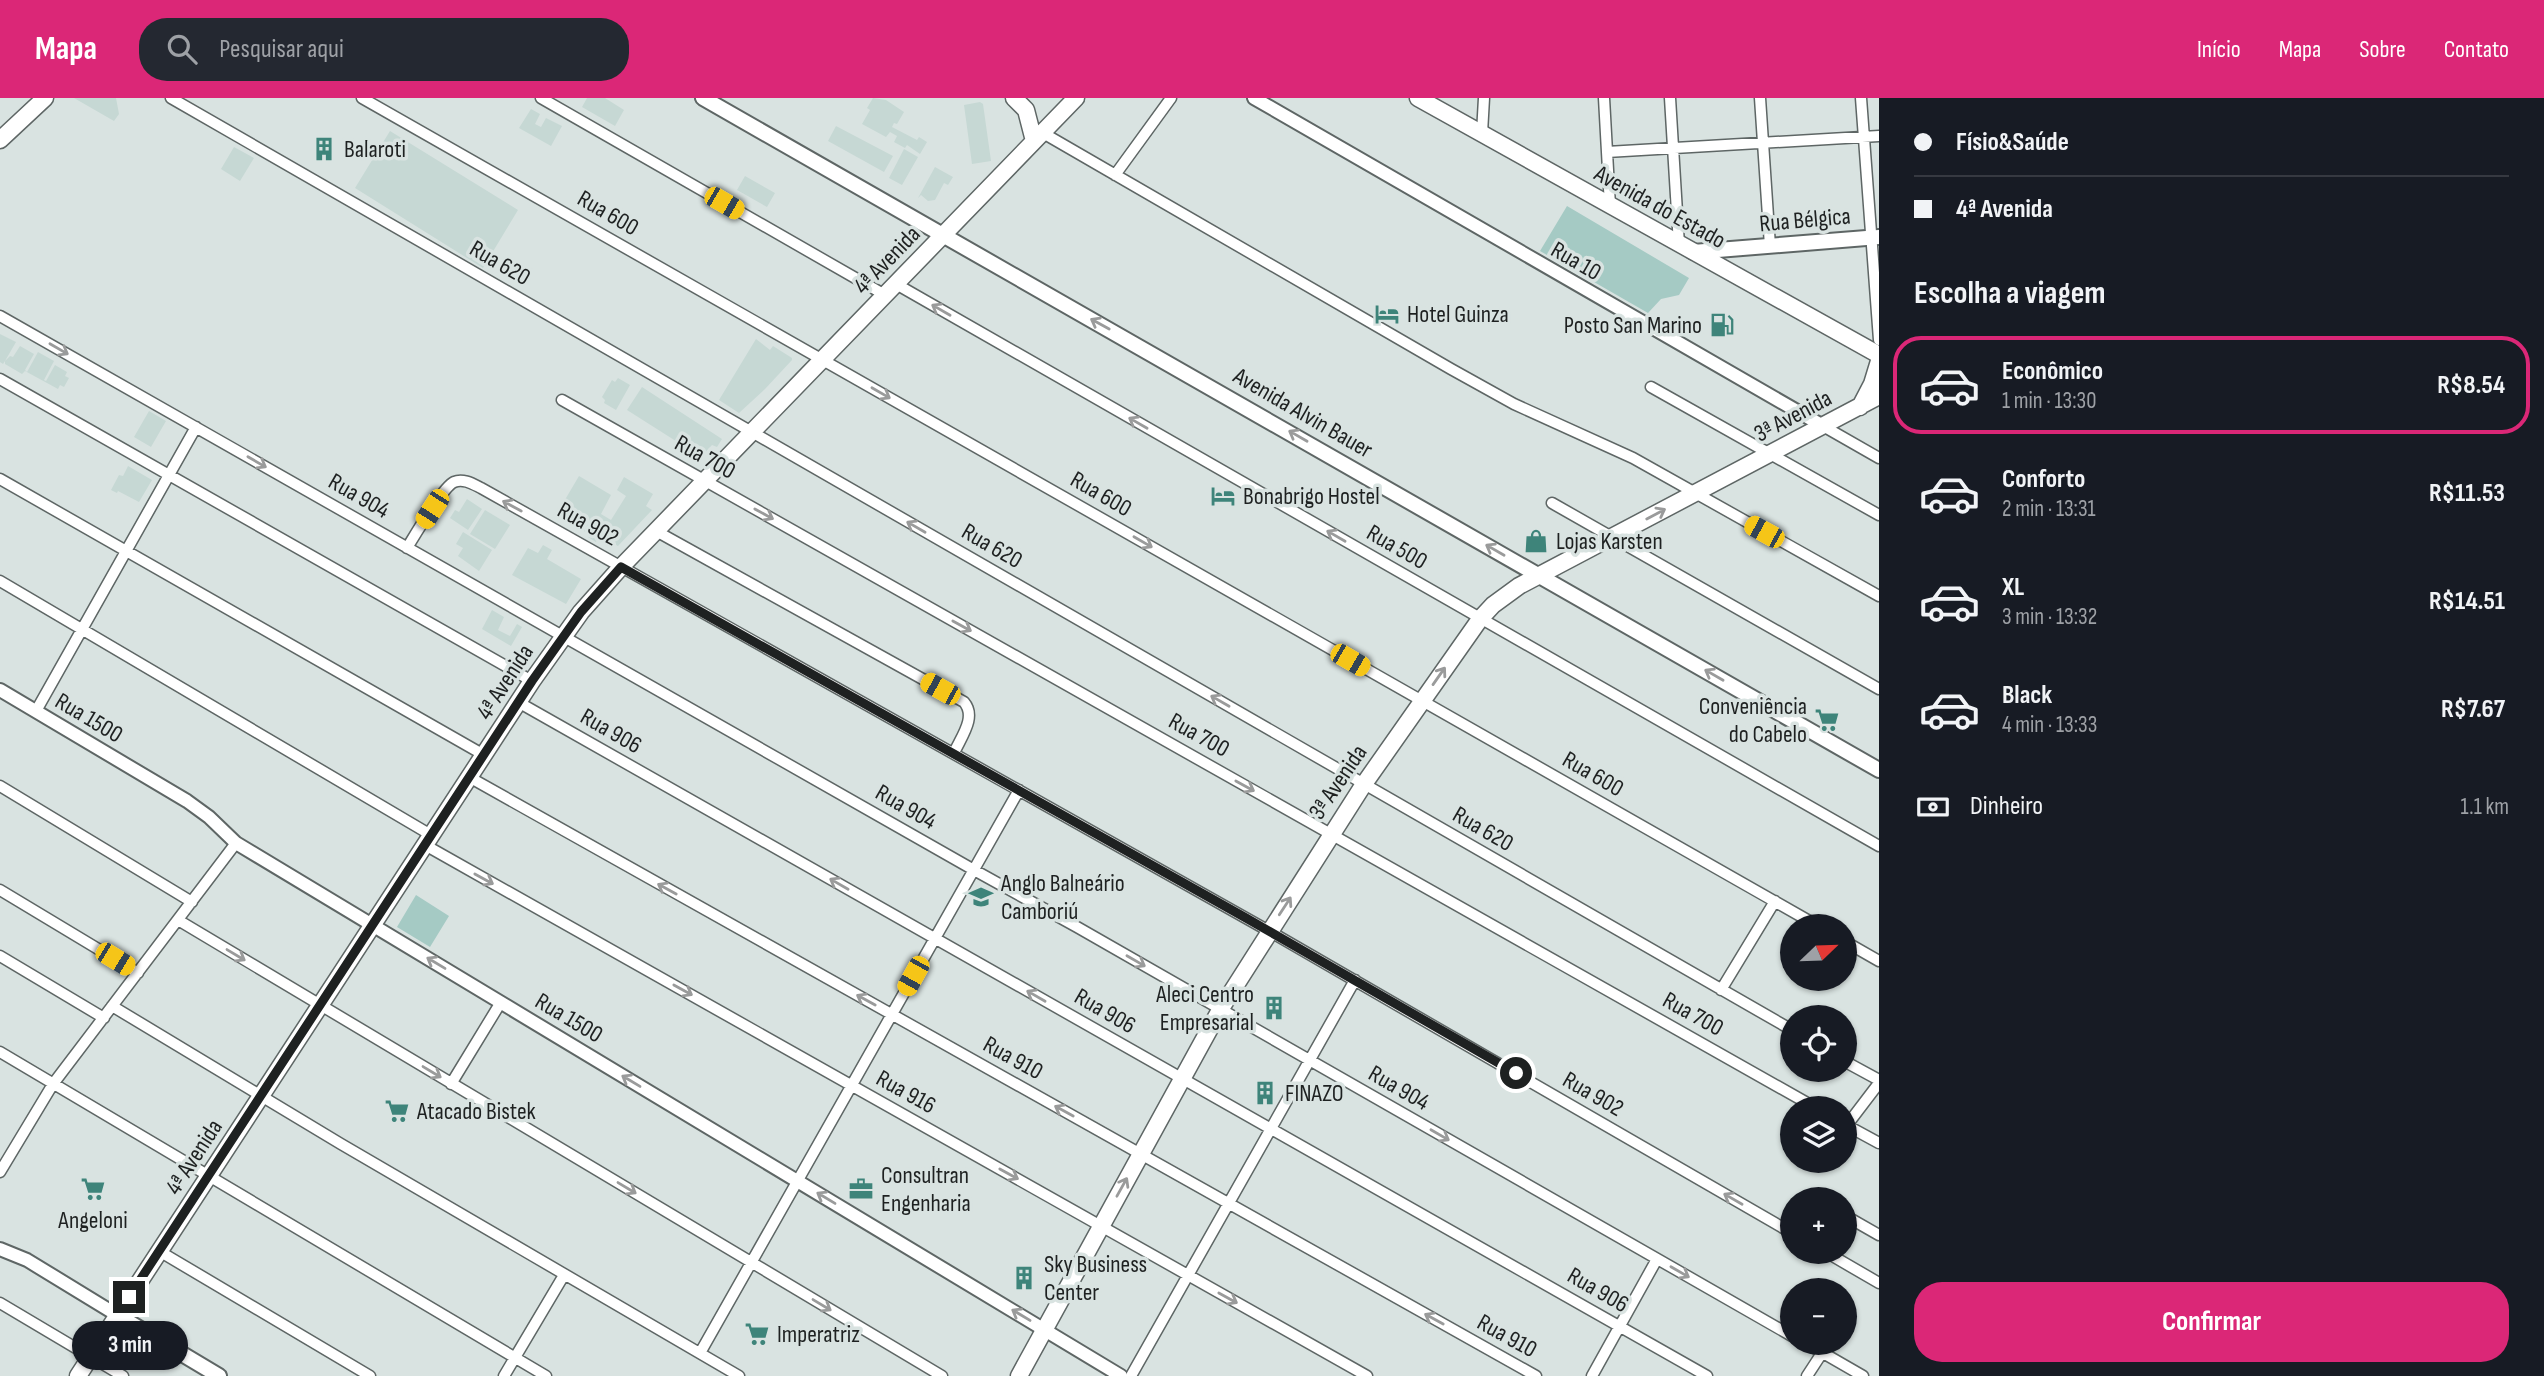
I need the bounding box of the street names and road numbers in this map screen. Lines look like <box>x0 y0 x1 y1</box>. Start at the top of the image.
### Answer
street label: Avenida do Estado <box>1589 159 1731 255</box>
street label: Rua 600 <box>572 184 644 242</box>
street label: Rua Bélgica <box>1758 202 1852 238</box>
street label: 4ª Avenida <box>847 220 927 300</box>
street label: Rua 620 <box>464 234 536 292</box>
street label: Rua 10 <box>1546 235 1606 287</box>
street label: Avenida Alvin Bauer <box>1227 361 1378 465</box>
street label: 3ª Avenida <box>1749 384 1837 448</box>
street label: Rua 700 <box>669 429 741 485</box>
street label: Rua 600 <box>1065 465 1137 523</box>
street label: Rua 904 <box>323 467 395 525</box>
street label: Rua 902 <box>552 495 624 553</box>
street label: Rua 620 <box>956 517 1028 575</box>
street label: Rua 500 <box>1362 518 1432 576</box>
street label: 4ª Avenida <box>470 639 540 725</box>
street label: Rua 1500 <box>50 687 128 749</box>
street label: Rua 906 <box>575 702 647 760</box>
street label: Rua 700 <box>1163 707 1235 763</box>
street label: 3ª Avenida <box>1303 739 1373 825</box>
street label: Rua 600 <box>1557 745 1629 803</box>
street label: Rua 904 <box>870 778 942 836</box>
street label: Rua 620 <box>1447 800 1519 858</box>
street label: Rua 906 <box>1069 982 1141 1040</box>
street label: Rua 700 <box>1657 986 1729 1042</box>
street label: Rua 1500 <box>530 987 608 1049</box>
street label: Rua 910 <box>978 1030 1048 1086</box>
street label: Rua 904 <box>1363 1059 1435 1117</box>
street label: Rua 916 <box>871 1064 941 1120</box>
street label: Rua 902 <box>1557 1065 1629 1123</box>
street label: 4ª Avenida <box>159 1114 229 1200</box>
street label: Rua 906 <box>1562 1261 1634 1319</box>
street label: Rua 910 <box>1472 1308 1542 1364</box>

